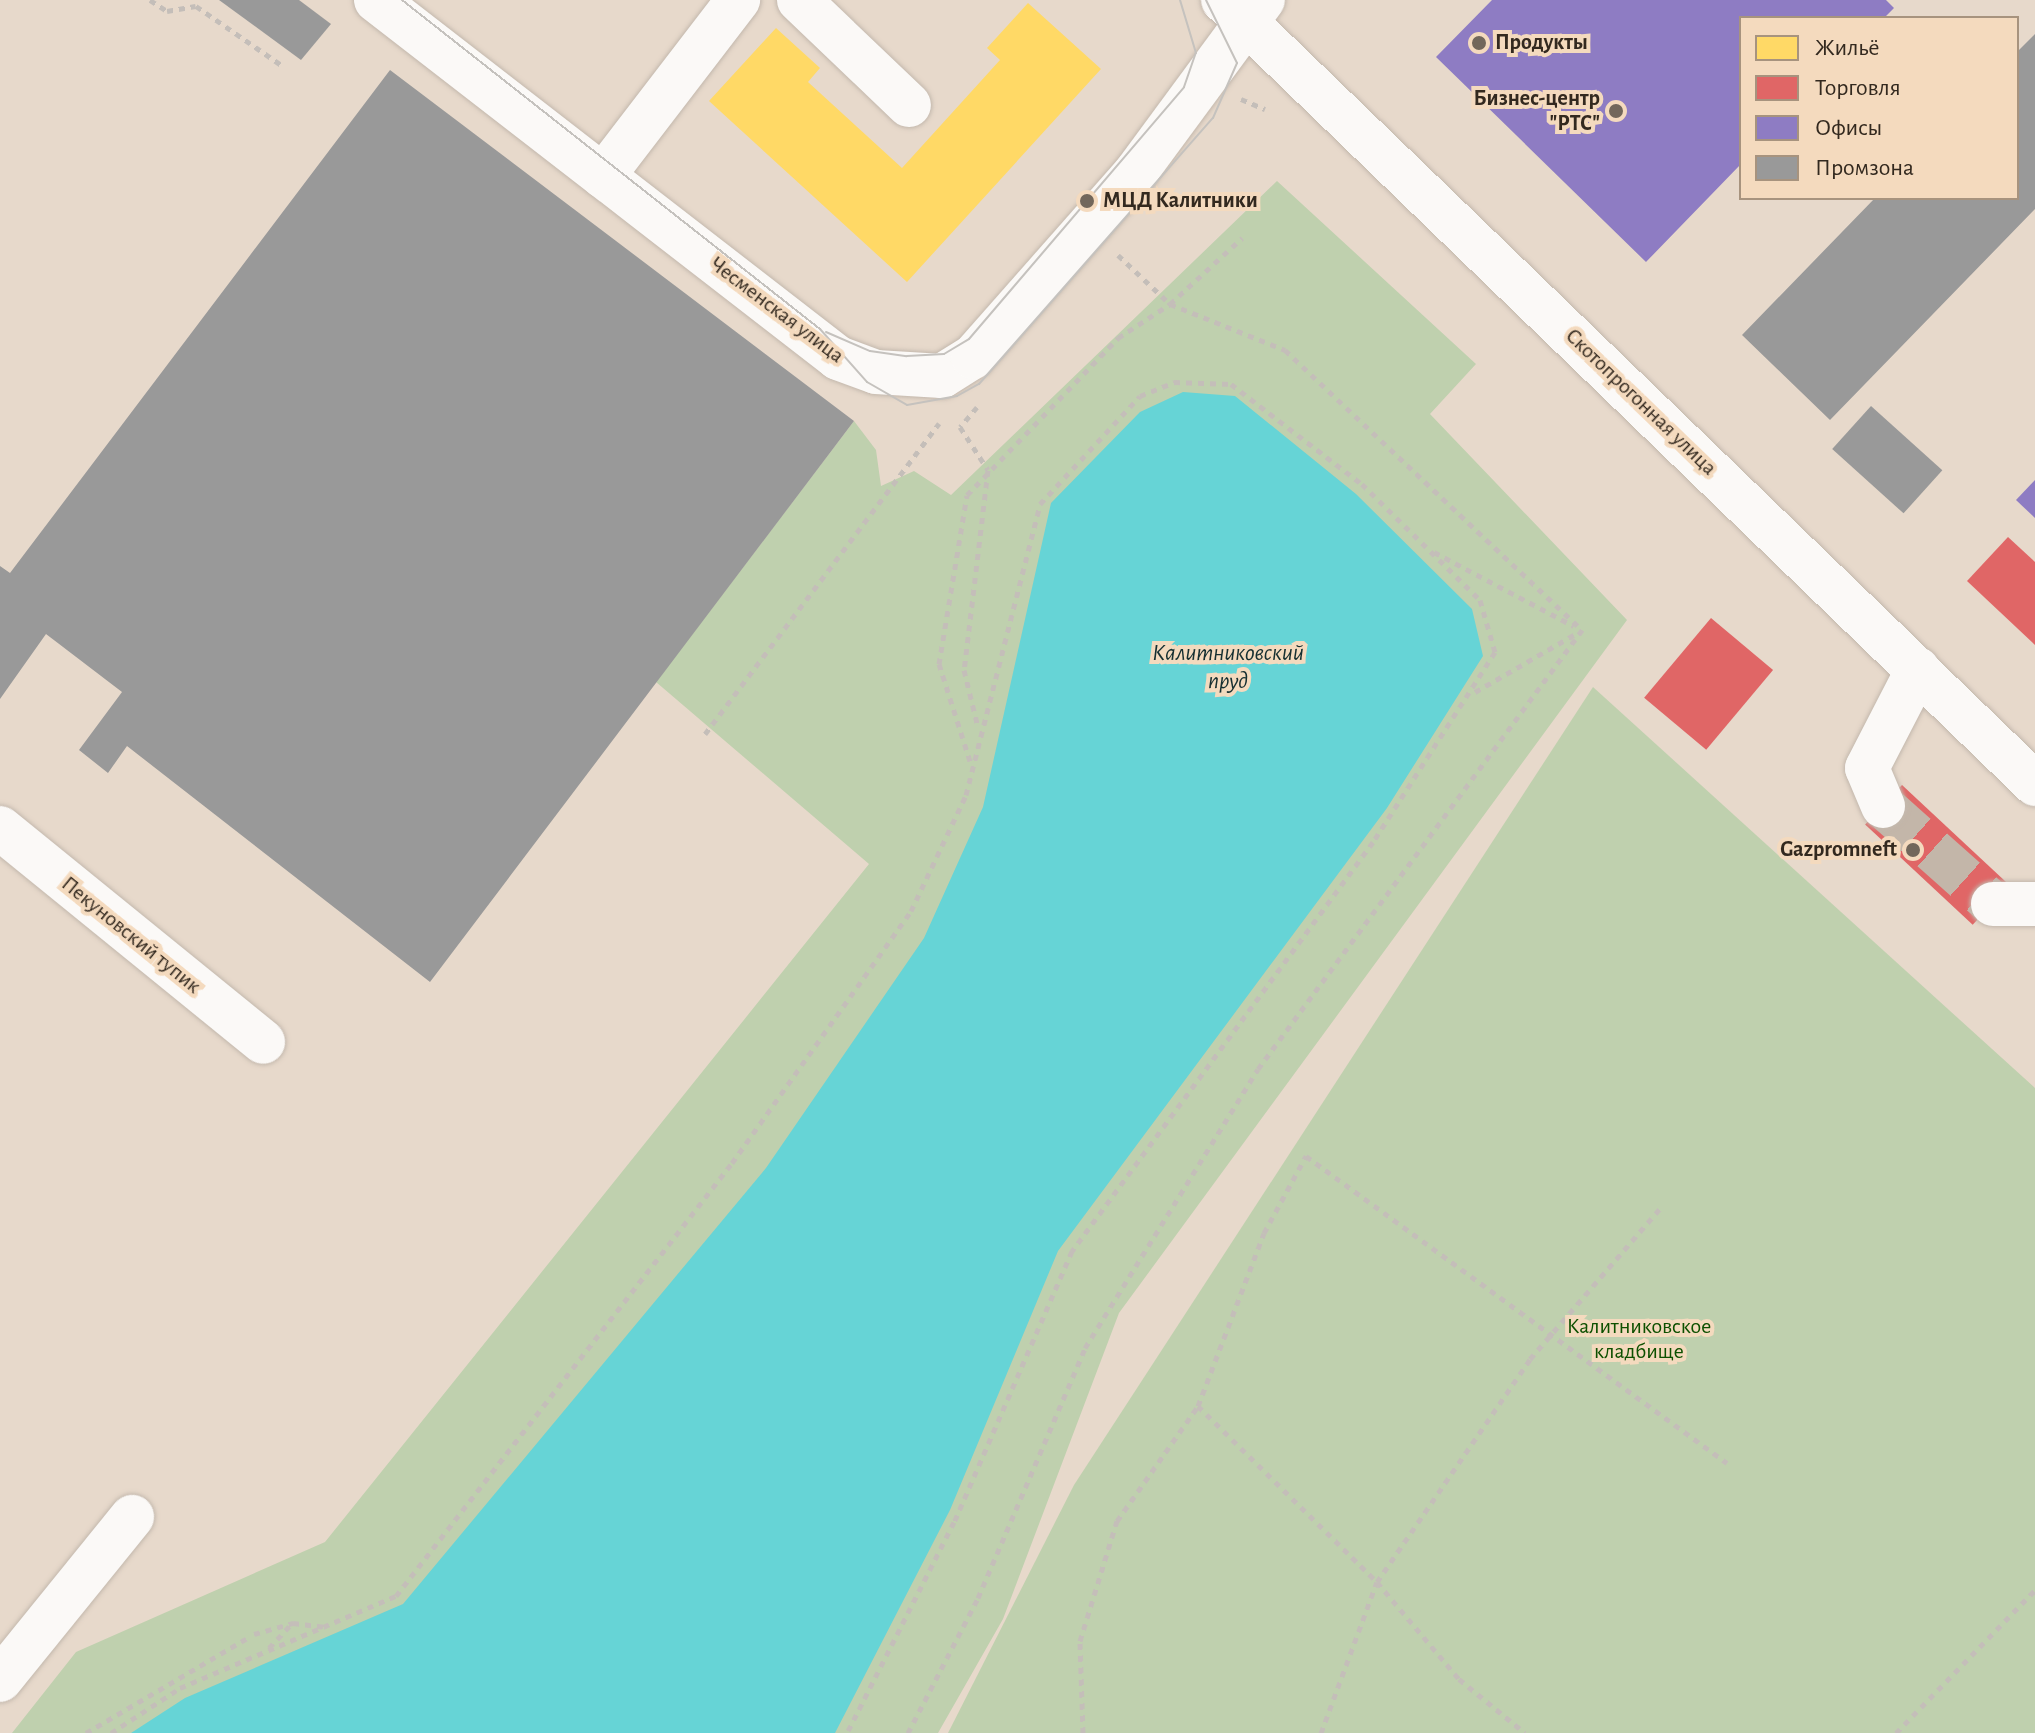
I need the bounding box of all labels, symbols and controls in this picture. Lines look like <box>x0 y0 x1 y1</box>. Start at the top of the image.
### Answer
legend <box>1739 16 2019 200</box>
place label: Продукты <box>1495 30 1588 56</box>
marker: Продукты <box>1470 34 1488 52</box>
text: Жильё <box>1815 36 1880 60</box>
text: Торговля <box>1815 76 1901 100</box>
place label: Бизнес-центр "РТС" <box>1474 85 1600 136</box>
marker: Бизнес-центр "РТС" <box>1607 102 1625 120</box>
text: Офисы <box>1815 116 1882 140</box>
text: Промзона <box>1815 156 1914 180</box>
place label: МЦД Калитники <box>1103 188 1258 214</box>
marker: МЦД Калитники <box>1078 192 1096 210</box>
street label: Чесменская улица <box>705 251 849 369</box>
street label: Скотопрогонная улица <box>1560 323 1722 481</box>
water label: Калитниковский пруд <box>1152 640 1304 696</box>
place label: Gazpromneft <box>1780 837 1897 863</box>
marker: Gazpromneft <box>1904 841 1922 859</box>
street label: Пекуновский тупик <box>56 871 206 999</box>
park label: Калитниковское кладбище <box>1567 1313 1711 1364</box>

